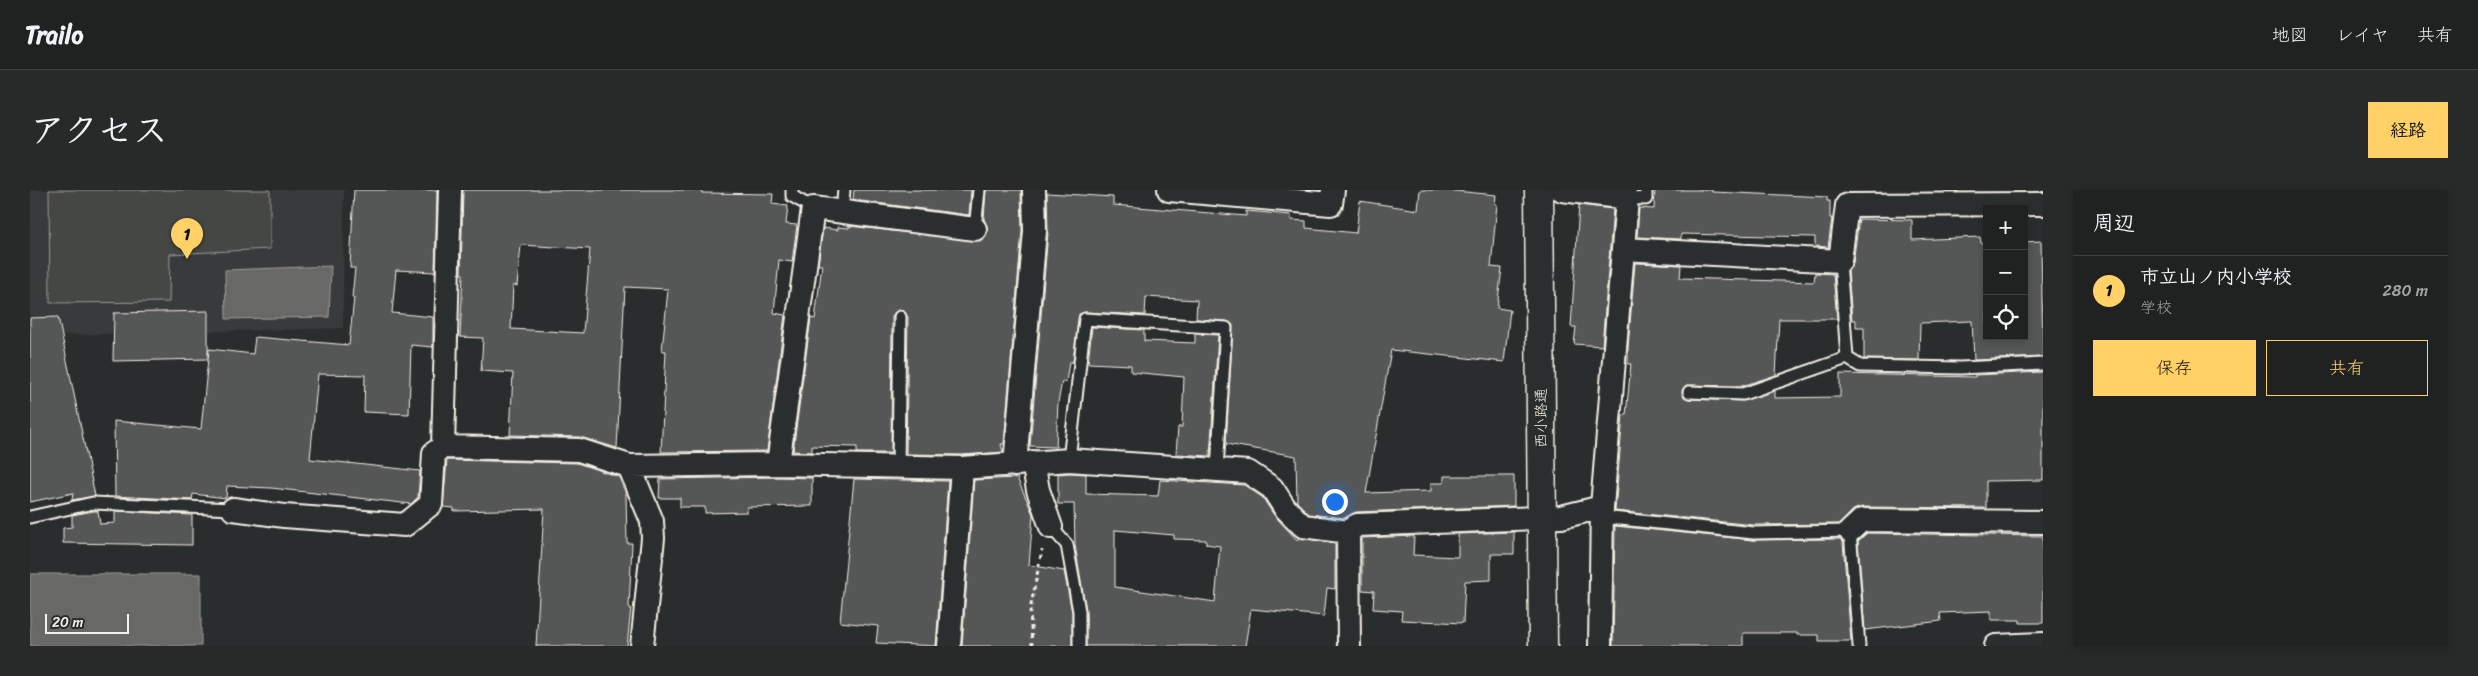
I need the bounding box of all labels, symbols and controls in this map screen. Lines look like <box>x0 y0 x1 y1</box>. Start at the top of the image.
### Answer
text: Trailo <box>25 14 83 56</box>
text: 地図 <box>2272 19 2308 51</box>
text: レイヤ <box>2336 19 2389 51</box>
text: 共有 <box>2417 19 2453 51</box>
text: アクセス <box>30 99 168 161</box>
button: 経路 <box>2368 102 2448 158</box>
text: 周辺 <box>2093 204 2135 242</box>
map controls <box>1983 205 2028 340</box>
button: + <box>1983 205 2028 250</box>
pin: 1 <box>171 218 203 259</box>
button: − <box>1983 250 2028 295</box>
text: 市立山ノ内小学校 <box>2140 260 2292 293</box>
text: 1 <box>2106 276 2112 305</box>
text: 280 m <box>2383 276 2428 305</box>
text: 学校 <box>2140 293 2172 322</box>
button: locate <box>1983 295 2028 340</box>
button: 保存 <box>2093 340 2256 396</box>
button: 共有 <box>2266 340 2428 396</box>
street label: 西小路通 <box>1528 388 1554 448</box>
your location <box>1322 489 1348 515</box>
text: 20 m <box>52 610 83 635</box>
scale bar <box>45 611 129 634</box>

